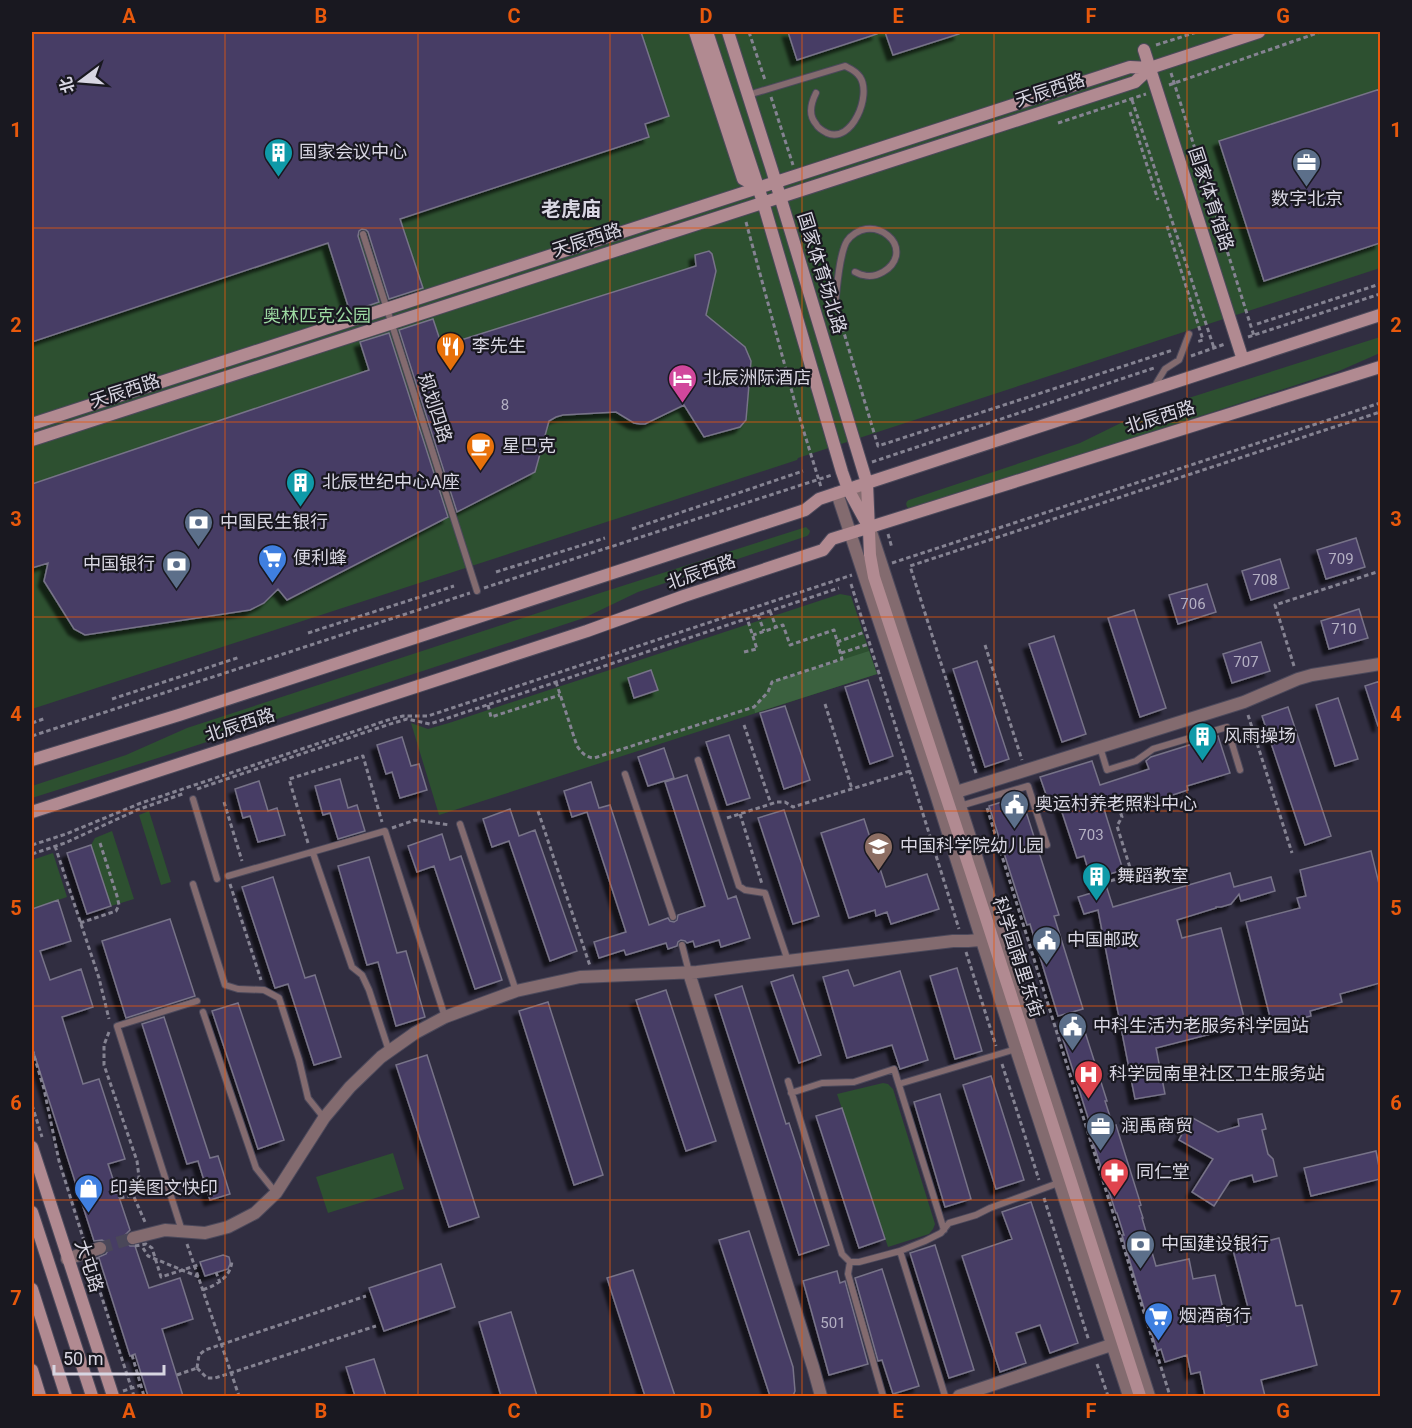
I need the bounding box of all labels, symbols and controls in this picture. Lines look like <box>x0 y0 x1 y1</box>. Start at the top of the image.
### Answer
text: A <box>122 4 136 28</box>
text: B <box>315 4 327 28</box>
text: C <box>507 4 521 28</box>
text: D <box>700 4 713 28</box>
text: E <box>892 4 904 28</box>
text: F <box>1086 4 1097 28</box>
text: G <box>1276 4 1290 28</box>
north arrow <box>51 51 111 111</box>
street label: 天辰西路 <box>1012 68 1087 111</box>
text: 北 <box>56 75 78 95</box>
text: 1 <box>10 118 22 142</box>
text: 1 <box>1390 118 1402 142</box>
building icon: 国家会议中心 <box>262 136 294 178</box>
place label: 国家会议中心 <box>299 141 407 162</box>
street label: 国家体育馆路 <box>1185 144 1238 253</box>
office icon: 数字北京 <box>1291 146 1323 188</box>
place label: 数字北京 <box>1271 188 1343 209</box>
district label: 老虎庙 <box>541 197 601 221</box>
street label: 国家体育场北路 <box>794 210 851 336</box>
street label: 天辰西路 <box>549 218 624 261</box>
park label: 奥林匹克公园 <box>263 305 371 326</box>
text: 2 <box>10 313 22 337</box>
text: 2 <box>1390 313 1402 337</box>
restaurant icon: 李先生 <box>435 330 467 372</box>
place label: 李先生 <box>472 335 526 356</box>
hotel icon: 北辰洲际酒店 <box>666 362 698 404</box>
place label: 北辰洲际酒店 <box>703 367 811 388</box>
street label: 天辰西路 <box>87 369 162 412</box>
street label: 规划四路 <box>414 370 457 445</box>
house number: 8 <box>501 396 509 414</box>
street label: 北辰西路 <box>1122 396 1197 437</box>
cafe icon: 星巴克 <box>465 430 497 472</box>
place label: 星巴克 <box>502 435 556 456</box>
building icon: 北辰世纪中心A座 <box>285 466 317 508</box>
place label: 北辰世纪中心A座 <box>322 471 460 492</box>
bank icon: 中国民生银行 <box>183 506 215 548</box>
text: 3 <box>10 507 22 531</box>
text: 3 <box>1390 507 1402 531</box>
place label: 中国民生银行 <box>220 511 328 532</box>
supermarket icon: 便利蜂 <box>256 542 288 584</box>
place label: 便利蜂 <box>293 547 347 568</box>
bank icon: 中国银行 <box>160 548 192 590</box>
street label: 北辰西路 <box>663 550 738 593</box>
house number: 709 <box>1328 550 1354 568</box>
place label: 中国银行 <box>83 553 155 574</box>
house number: 708 <box>1252 571 1278 589</box>
house number: 706 <box>1180 595 1206 613</box>
house number: 710 <box>1331 620 1357 638</box>
house number: 707 <box>1233 653 1259 671</box>
text: 4 <box>10 702 22 726</box>
text: 4 <box>1390 702 1402 726</box>
street label: 北辰西路 <box>202 703 277 746</box>
building icon: 风雨操场 <box>1187 720 1219 762</box>
place label: 风雨操场 <box>1224 725 1296 746</box>
public building icon: 奥运村养老照料中心 <box>998 788 1030 830</box>
place label: 奥运村养老照料中心 <box>1035 793 1197 814</box>
house number: 703 <box>1078 826 1104 844</box>
school or university icon: 中国科学院幼儿园 <box>863 830 895 872</box>
place label: 中国科学院幼儿园 <box>900 835 1044 856</box>
building icon: 舞蹈教室 <box>1080 860 1112 902</box>
place label: 舞蹈教室 <box>1117 865 1189 886</box>
street label: 科学园南里东街 <box>989 894 1048 1020</box>
text: 5 <box>10 896 22 920</box>
text: 5 <box>1390 896 1402 920</box>
public building icon: 中国邮政 <box>1030 924 1062 966</box>
place label: 中国邮政 <box>1067 929 1139 950</box>
public building icon: 中科生活为老服务科学园站 <box>1056 1010 1088 1052</box>
place label: 中科生活为老服务科学园站 <box>1093 1015 1309 1036</box>
hospital icon: 科学园南里社区卫生服务站 <box>1072 1058 1104 1100</box>
place label: 科学园南里社区卫生服务站 <box>1109 1063 1325 1084</box>
text: 6 <box>10 1091 22 1115</box>
text: 6 <box>1390 1091 1402 1115</box>
office icon: 润禹商贸 <box>1084 1110 1116 1152</box>
place label: 润禹商贸 <box>1121 1115 1193 1136</box>
pharmacy icon: 同仁堂 <box>1099 1156 1131 1198</box>
place label: 同仁堂 <box>1136 1161 1190 1182</box>
shop icon: 印美图文快印 <box>73 1172 105 1214</box>
place label: 印美图文快印 <box>110 1177 218 1198</box>
bank icon: 中国建设银行 <box>1124 1228 1156 1270</box>
place label: 中国建设银行 <box>1161 1233 1269 1254</box>
street label: 大屯路 <box>71 1237 108 1295</box>
text: 7 <box>10 1286 22 1310</box>
text: 7 <box>1390 1286 1402 1310</box>
supermarket icon: 烟酒商行 <box>1142 1300 1174 1342</box>
place label: 烟酒商行 <box>1179 1305 1251 1326</box>
house number: 501 <box>820 1314 846 1332</box>
scale bar <box>54 1338 164 1376</box>
text: 50 m <box>63 1348 103 1369</box>
text: A <box>122 1399 136 1423</box>
text: B <box>315 1399 327 1423</box>
text: C <box>507 1399 521 1423</box>
text: D <box>700 1399 713 1423</box>
text: E <box>892 1399 904 1423</box>
text: F <box>1086 1399 1097 1423</box>
text: G <box>1276 1399 1290 1423</box>

